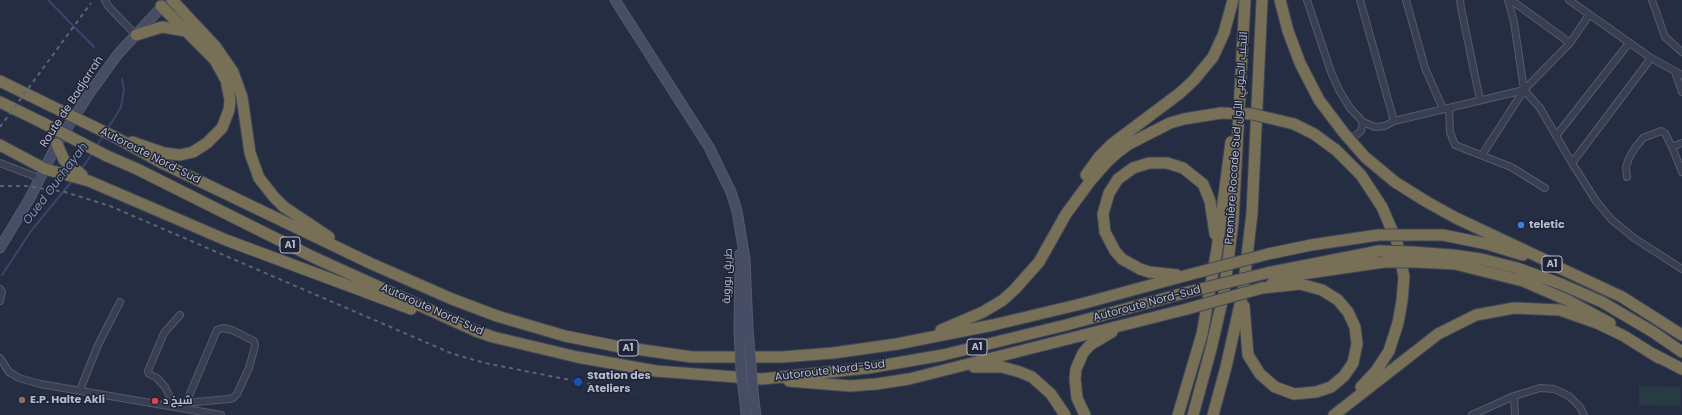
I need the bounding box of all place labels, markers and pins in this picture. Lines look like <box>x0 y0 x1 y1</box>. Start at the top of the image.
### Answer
place label: teletic <box>1529 218 1565 232</box>
marker: teletic <box>1516 220 1526 230</box>
place label: Station des Ateliers <box>587 369 651 395</box>
marker: Station des Ateliers <box>572 376 584 388</box>
place label: E.P. Halte Akli <box>30 393 105 407</box>
place label: شيخ د <box>163 394 193 408</box>
marker: E.P. Halte Akli <box>17 395 27 405</box>
marker: شيخ د <box>150 396 160 406</box>

